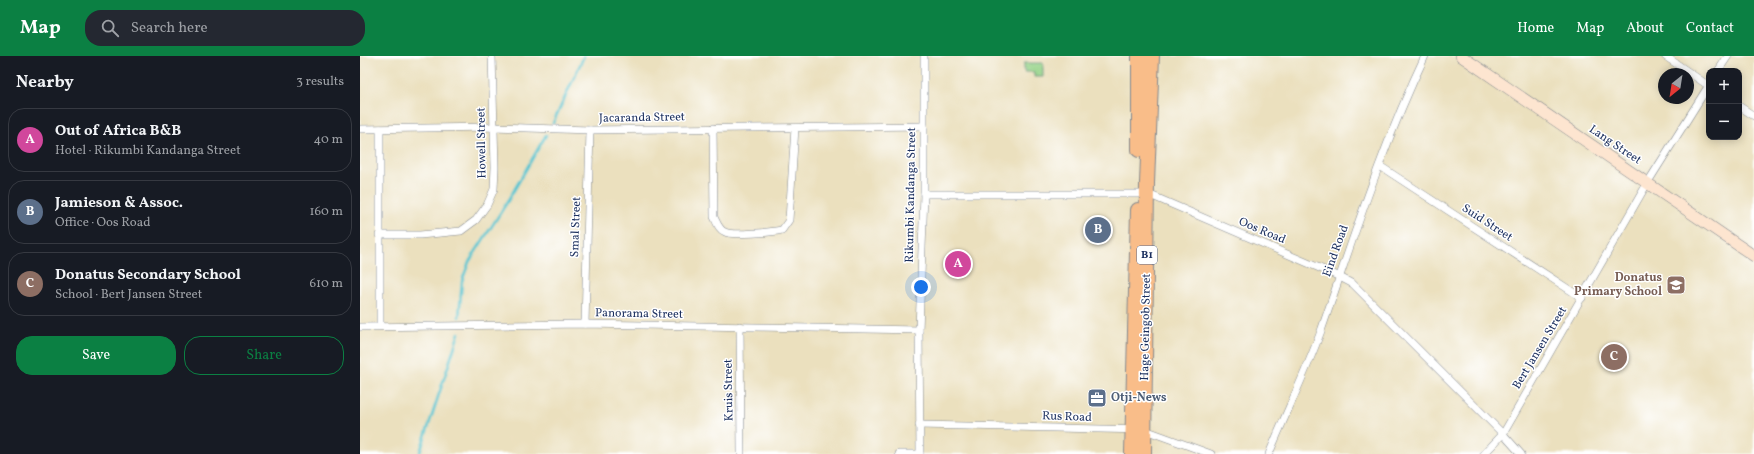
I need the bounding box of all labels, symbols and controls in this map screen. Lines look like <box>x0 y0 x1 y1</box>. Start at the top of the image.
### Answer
search box <box>85 10 365 46</box>
text: Map <box>20 15 61 41</box>
icon: search <box>99 17 121 39</box>
text: Search here <box>131 18 208 39</box>
text: Home <box>1517 19 1554 38</box>
text: Map <box>1576 19 1604 38</box>
text: About <box>1626 19 1664 38</box>
text: Contact <box>1686 19 1734 38</box>
north arrow <box>1658 68 1694 104</box>
map controls <box>1706 68 1742 140</box>
button: + <box>1706 68 1742 104</box>
text: Nearby <box>16 71 74 94</box>
text: 3 results <box>296 73 344 91</box>
button: − <box>1706 104 1742 140</box>
street label: Howell Street <box>473 107 491 179</box>
street label: Jacaranda Street <box>599 109 685 127</box>
text: Out of Africa B&B <box>55 121 181 142</box>
street label: Lang Street <box>1586 122 1644 168</box>
street label: Rikumbi Kandanga Street <box>902 127 920 263</box>
text: A <box>25 131 35 149</box>
text: 40 m <box>314 131 343 149</box>
text: Hotel · Rikumbi Kandanga Street <box>55 142 241 160</box>
text: Jamieson & Assoc. <box>55 193 183 214</box>
street label: Smal Street <box>567 196 585 258</box>
street label: Suid Street <box>1458 201 1516 245</box>
text: B <box>26 203 34 221</box>
text: 160 m <box>309 203 343 221</box>
text: Office · Oos Road <box>55 214 151 232</box>
street label: Oos Road <box>1236 214 1288 248</box>
pin: B <box>1085 215 1111 245</box>
street label: Eind Road <box>1319 223 1353 279</box>
road number: B1 <box>1137 246 1157 264</box>
pin: A <box>945 249 971 279</box>
text: Donatus Secondary School <box>55 265 241 286</box>
place label: Donatus Primary School <box>1574 270 1662 300</box>
street label: Hage Geingob Street <box>1137 273 1155 381</box>
school or university icon: Donatus Primary School <box>1665 274 1687 296</box>
text: C <box>26 275 34 293</box>
text: 610 m <box>309 275 343 293</box>
your location <box>911 277 931 297</box>
text: School · Bert Jansen Street <box>55 286 202 304</box>
street label: Bert Jansen Street <box>1509 304 1571 392</box>
street label: Panorama Street <box>595 305 683 323</box>
button: Save <box>16 336 176 375</box>
button: Share <box>184 336 344 375</box>
pin: C <box>1601 342 1627 372</box>
street label: Kruis Street <box>720 359 738 421</box>
office icon: Otji-News <box>1086 387 1108 409</box>
place label: Otji-News <box>1111 390 1167 406</box>
street label: Rus Road <box>1042 408 1092 426</box>

